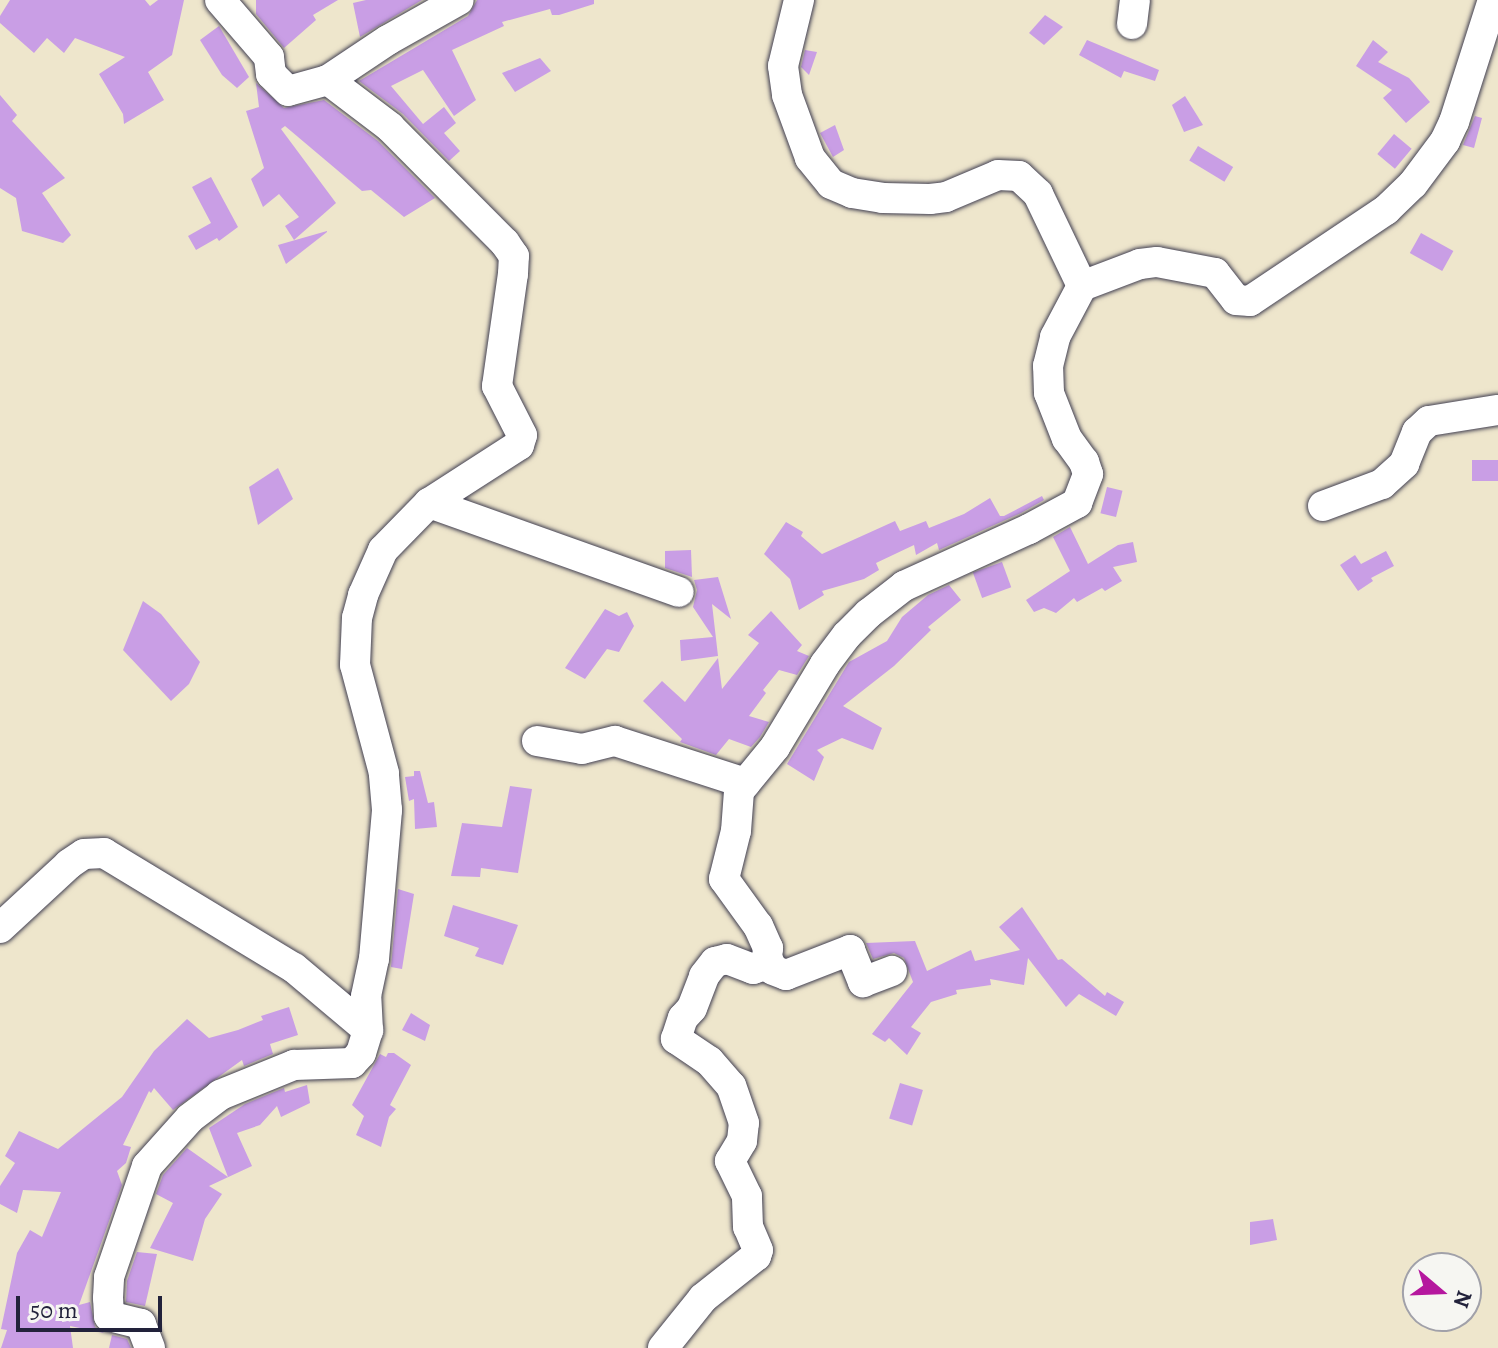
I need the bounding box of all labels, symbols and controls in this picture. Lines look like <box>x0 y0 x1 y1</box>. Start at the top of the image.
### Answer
north arrow <box>1402 1252 1482 1332</box>
scale bar <box>20 1280 166 1330</box>
text: N <box>1446 1287 1480 1312</box>
text: 50 m <box>30 1294 78 1326</box>

